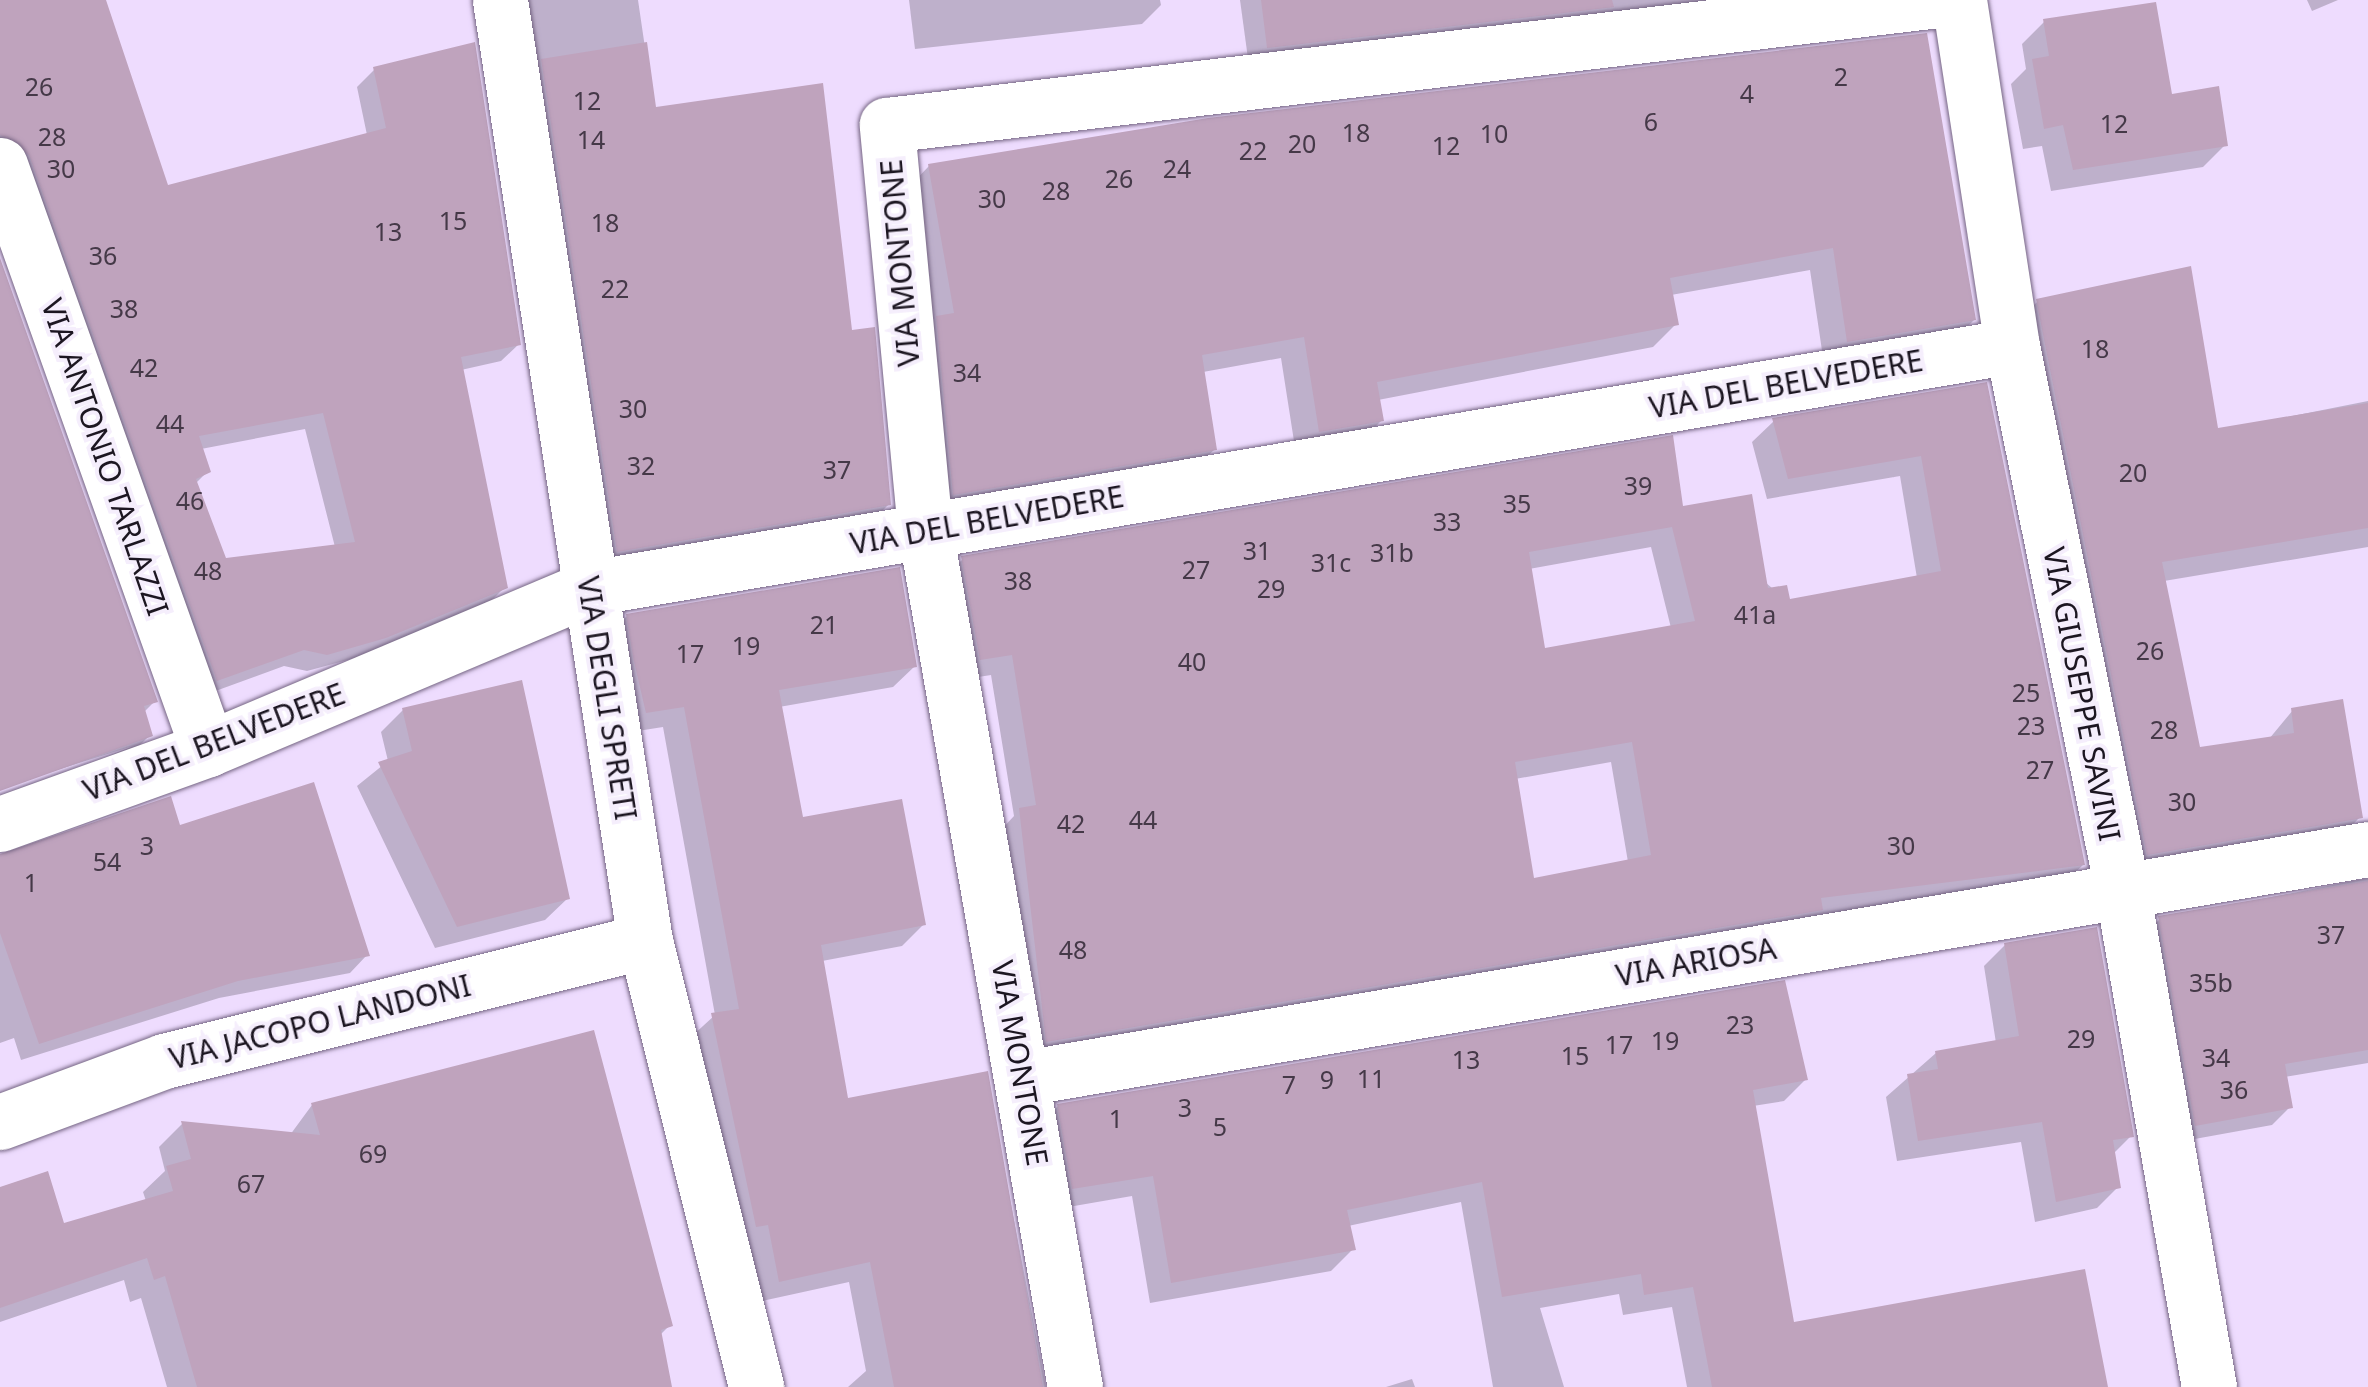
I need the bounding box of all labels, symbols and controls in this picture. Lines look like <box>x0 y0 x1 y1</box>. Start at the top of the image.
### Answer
house number: 2 <box>1834 61 1848 91</box>
house number: 26 <box>25 71 53 101</box>
house number: 4 <box>1740 78 1754 108</box>
house number: 12 <box>573 85 601 115</box>
house number: 6 <box>1644 106 1658 136</box>
house number: 12 <box>2100 108 2128 138</box>
house number: 18 <box>1342 117 1370 147</box>
house number: 10 <box>1480 118 1508 148</box>
house number: 28 <box>38 121 66 151</box>
house number: 14 <box>577 124 605 154</box>
house number: 20 <box>1288 128 1316 158</box>
house number: 12 <box>1432 130 1460 160</box>
house number: 22 <box>1239 135 1267 165</box>
house number: 30 <box>47 153 75 183</box>
house number: 24 <box>1163 153 1191 183</box>
street label: VIA MONTONE <box>873 158 927 368</box>
house number: 26 <box>1105 163 1133 193</box>
house number: 28 <box>1042 175 1070 205</box>
house number: 30 <box>978 183 1006 213</box>
house number: 15 <box>439 205 467 235</box>
house number: 18 <box>591 207 619 237</box>
house number: 13 <box>374 216 402 246</box>
house number: 36 <box>89 240 117 270</box>
house number: 22 <box>601 273 629 303</box>
house number: 38 <box>110 293 138 323</box>
street label: VIA ANTONIO TARLAZZI <box>34 294 176 620</box>
house number: 18 <box>2081 333 2109 363</box>
street label: VIA DEL BELVEDERE <box>1646 342 1926 426</box>
house number: 42 <box>130 352 158 382</box>
house number: 34 <box>953 357 981 387</box>
house number: 30 <box>619 393 647 423</box>
house number: 44 <box>156 408 184 438</box>
house number: 32 <box>627 450 655 480</box>
house number: 37 <box>823 454 851 484</box>
house number: 20 <box>2119 457 2147 487</box>
house number: 39 <box>1624 470 1652 500</box>
street label: VIA DEL BELVEDERE <box>847 478 1127 562</box>
house number: 46 <box>176 485 204 515</box>
house number: 35 <box>1503 488 1531 518</box>
house number: 33 <box>1433 506 1461 536</box>
house number: 31 <box>1243 535 1271 565</box>
house number: 31b <box>1370 537 1414 567</box>
street label: VIA GIUSEPPE SAVINI <box>2036 544 2128 844</box>
house number: 31c <box>1311 547 1351 577</box>
house number: 27 <box>1182 554 1210 584</box>
house number: 48 <box>194 555 222 585</box>
house number: 38 <box>1004 565 1032 595</box>
house number: 29 <box>1257 573 1285 603</box>
street label: VIA DEGLI SPRETI <box>570 574 644 822</box>
house number: 41a <box>1734 599 1776 629</box>
house number: 21 <box>810 609 838 639</box>
house number: 19 <box>732 630 760 660</box>
house number: 26 <box>2136 635 2164 665</box>
house number: 17 <box>676 638 704 668</box>
house number: 40 <box>1178 646 1206 676</box>
street label: VIA DEL BELVEDERE <box>78 676 350 808</box>
house number: 25 <box>2012 677 2040 707</box>
house number: 23 <box>2017 710 2045 740</box>
house number: 28 <box>2150 714 2178 744</box>
house number: 27 <box>2026 754 2054 784</box>
house number: 30 <box>2168 786 2196 816</box>
house number: 44 <box>1129 804 1157 834</box>
house number: 42 <box>1057 808 1085 838</box>
house number: 3 <box>140 830 154 860</box>
house number: 30 <box>1887 830 1915 860</box>
house number: 54 <box>93 846 121 876</box>
house number: 1 <box>24 867 38 897</box>
house number: 37 <box>2317 919 2345 949</box>
street label: VIA ARIOSA <box>1613 930 1779 994</box>
house number: 48 <box>1059 934 1087 964</box>
street label: VIA MONTONE <box>984 958 1056 1168</box>
street label: VIA JACOPO LANDONI <box>166 967 474 1077</box>
house number: 35b <box>2189 967 2233 997</box>
house number: 23 <box>1726 1009 1754 1039</box>
house number: 29 <box>2067 1023 2095 1053</box>
house number: 19 <box>1651 1025 1679 1055</box>
house number: 17 <box>1605 1029 1633 1059</box>
house number: 15 <box>1561 1040 1589 1070</box>
house number: 34 <box>2202 1042 2230 1072</box>
house number: 13 <box>1452 1044 1480 1074</box>
house number: 11 <box>1357 1063 1385 1093</box>
house number: 9 <box>1320 1064 1334 1094</box>
house number: 7 <box>1282 1069 1296 1099</box>
house number: 36 <box>2220 1074 2248 1104</box>
house number: 3 <box>1178 1092 1192 1122</box>
house number: 1 <box>1109 1103 1123 1133</box>
house number: 5 <box>1213 1111 1227 1141</box>
house number: 69 <box>359 1138 387 1168</box>
house number: 67 <box>237 1168 265 1198</box>

